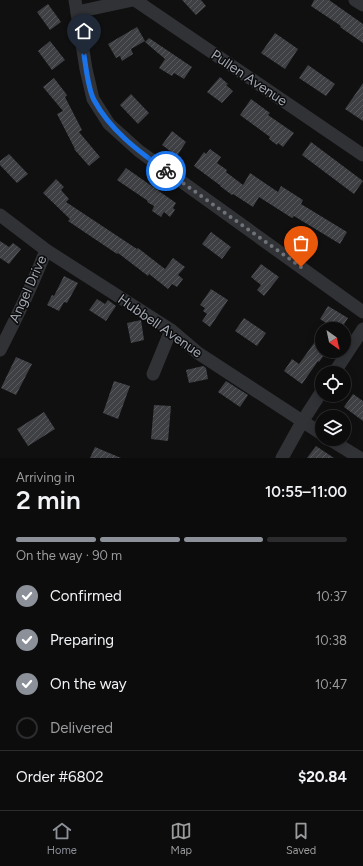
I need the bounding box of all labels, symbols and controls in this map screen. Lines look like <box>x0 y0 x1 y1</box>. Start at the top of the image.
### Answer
pin <box>67 14 101 55</box>
icon: home <box>73 20 95 42</box>
street label: Pullen Avenue <box>208 46 291 110</box>
courier <box>146 151 186 191</box>
icon: bike <box>155 160 177 182</box>
pin <box>284 226 318 267</box>
icon: bag <box>290 232 312 254</box>
street label: Angel Drive <box>6 252 51 325</box>
street label: Hubbell Avenue <box>114 291 206 362</box>
north arrow <box>315 322 351 358</box>
map controls <box>315 322 351 446</box>
button: locate <box>315 366 351 402</box>
button: layers <box>315 410 351 446</box>
text: Arriving in <box>16 470 75 485</box>
text: 10:55–11:00 <box>265 483 347 501</box>
text: 2 min <box>16 484 81 516</box>
text: On the way · 90 m <box>16 548 122 563</box>
icon: check <box>16 585 38 607</box>
text: Confirmed <box>50 587 122 605</box>
text: 10:37 <box>316 589 347 604</box>
icon: check <box>16 629 38 651</box>
text: Preparing <box>50 631 114 649</box>
text: 10:38 <box>315 633 347 648</box>
icon: check <box>16 673 38 695</box>
text: On the way <box>50 675 127 693</box>
text: 10:47 <box>315 677 347 692</box>
text: Delivered <box>50 719 113 737</box>
text: Order #6802 <box>16 768 104 786</box>
text: $20.84 <box>298 768 347 786</box>
tab: Home <box>47 820 77 857</box>
tab: Map <box>170 820 192 857</box>
tab: Saved <box>286 820 316 857</box>

